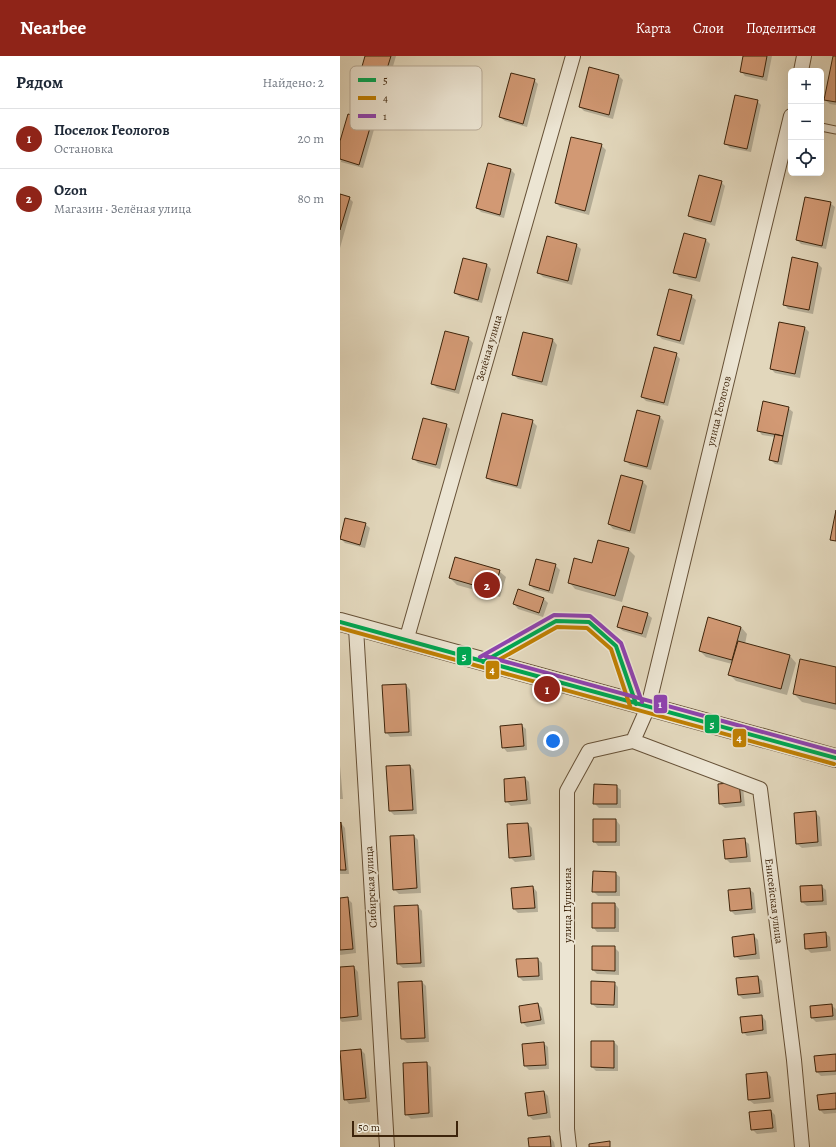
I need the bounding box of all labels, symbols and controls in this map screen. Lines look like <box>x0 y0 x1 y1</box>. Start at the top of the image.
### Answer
text: Nearbee <box>20 15 86 41</box>
text: Карта <box>636 19 671 38</box>
text: Слои <box>693 19 724 38</box>
text: Поделиться <box>746 19 816 38</box>
legend <box>350 66 482 130</box>
map controls <box>788 68 824 176</box>
button: + <box>788 68 824 104</box>
text: Рядом <box>16 71 63 94</box>
text: 5 <box>383 73 388 88</box>
text: Найдено: 2 <box>263 74 324 91</box>
text: 4 <box>383 91 388 106</box>
button: − <box>788 104 824 140</box>
text: 1 <box>383 109 387 124</box>
text: Поселок Геологов <box>54 120 170 140</box>
text: 1 <box>27 130 31 147</box>
text: 20 m <box>298 130 324 147</box>
text: Остановка <box>54 140 113 157</box>
button: locate <box>788 140 824 176</box>
text: Ozon <box>54 180 87 200</box>
text: 2 <box>26 190 32 207</box>
text: 80 m <box>297 190 324 207</box>
text: Магазин · Зелёная улица <box>54 200 191 217</box>
street label: Зелёная улица <box>472 312 506 383</box>
street label: улица Геологов <box>703 374 735 449</box>
pin: 2 <box>474 570 500 600</box>
line badge: 5 <box>456 646 472 666</box>
text: 5 <box>462 649 467 664</box>
line badge: 4 <box>485 660 500 680</box>
text: 4 <box>489 663 495 678</box>
pin: 1 <box>534 674 560 704</box>
line badge: 1 <box>653 694 668 714</box>
text: 1 <box>658 697 662 712</box>
line badge: 5 <box>704 714 720 734</box>
text: 5 <box>710 717 715 732</box>
line badge: 4 <box>732 728 747 748</box>
your location <box>543 731 563 751</box>
text: 4 <box>736 731 742 746</box>
street label: Сибирская улица <box>361 845 381 928</box>
street label: Енисейская улица <box>761 857 787 945</box>
street label: улица Пушкина <box>560 866 575 944</box>
scale bar <box>352 1119 458 1138</box>
text: 50 m <box>358 1120 380 1135</box>

